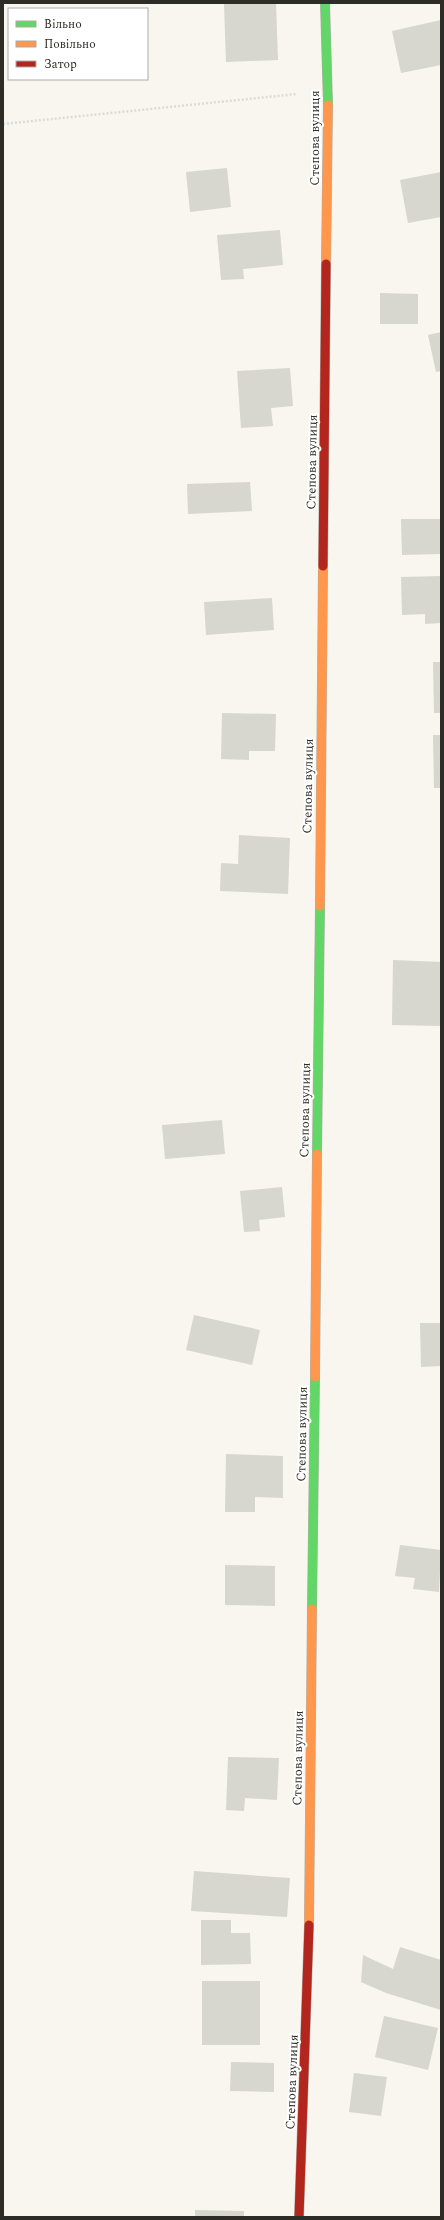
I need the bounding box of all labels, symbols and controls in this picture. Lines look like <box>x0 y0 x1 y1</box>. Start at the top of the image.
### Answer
legend <box>8 8 148 80</box>
text: Вільно <box>44 15 82 34</box>
text: Повільно <box>44 35 96 54</box>
text: Затор <box>44 55 77 74</box>
street label: Степова вулиця <box>305 90 325 186</box>
street label: Степова вулиця <box>301 414 323 510</box>
street label: Степова вулиця <box>297 738 319 834</box>
street label: Степова вулиця <box>294 1062 316 1158</box>
street label: Степова вулиця <box>291 1386 313 1482</box>
street label: Степова вулиця <box>287 1710 309 1806</box>
street label: Степова вулиця <box>280 2034 304 2130</box>

